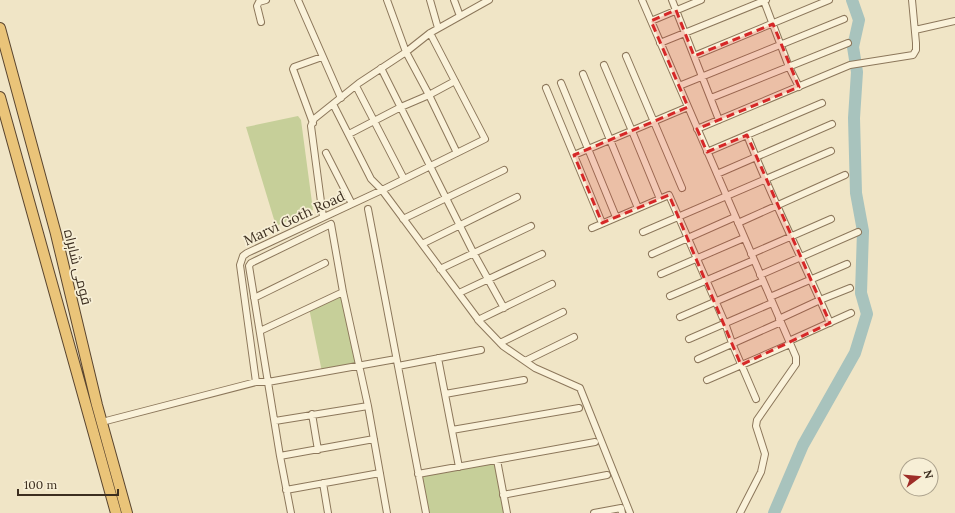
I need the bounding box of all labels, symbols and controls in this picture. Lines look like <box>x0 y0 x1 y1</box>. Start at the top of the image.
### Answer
street label: Marvi Goth Road <box>240 187 348 249</box>
street label: قومی شاہراہ <box>60 227 96 307</box>
north arrow <box>899 457 939 497</box>
text: N <box>921 468 937 481</box>
scale bar <box>18 471 118 497</box>
text: 100 m <box>24 477 57 492</box>

